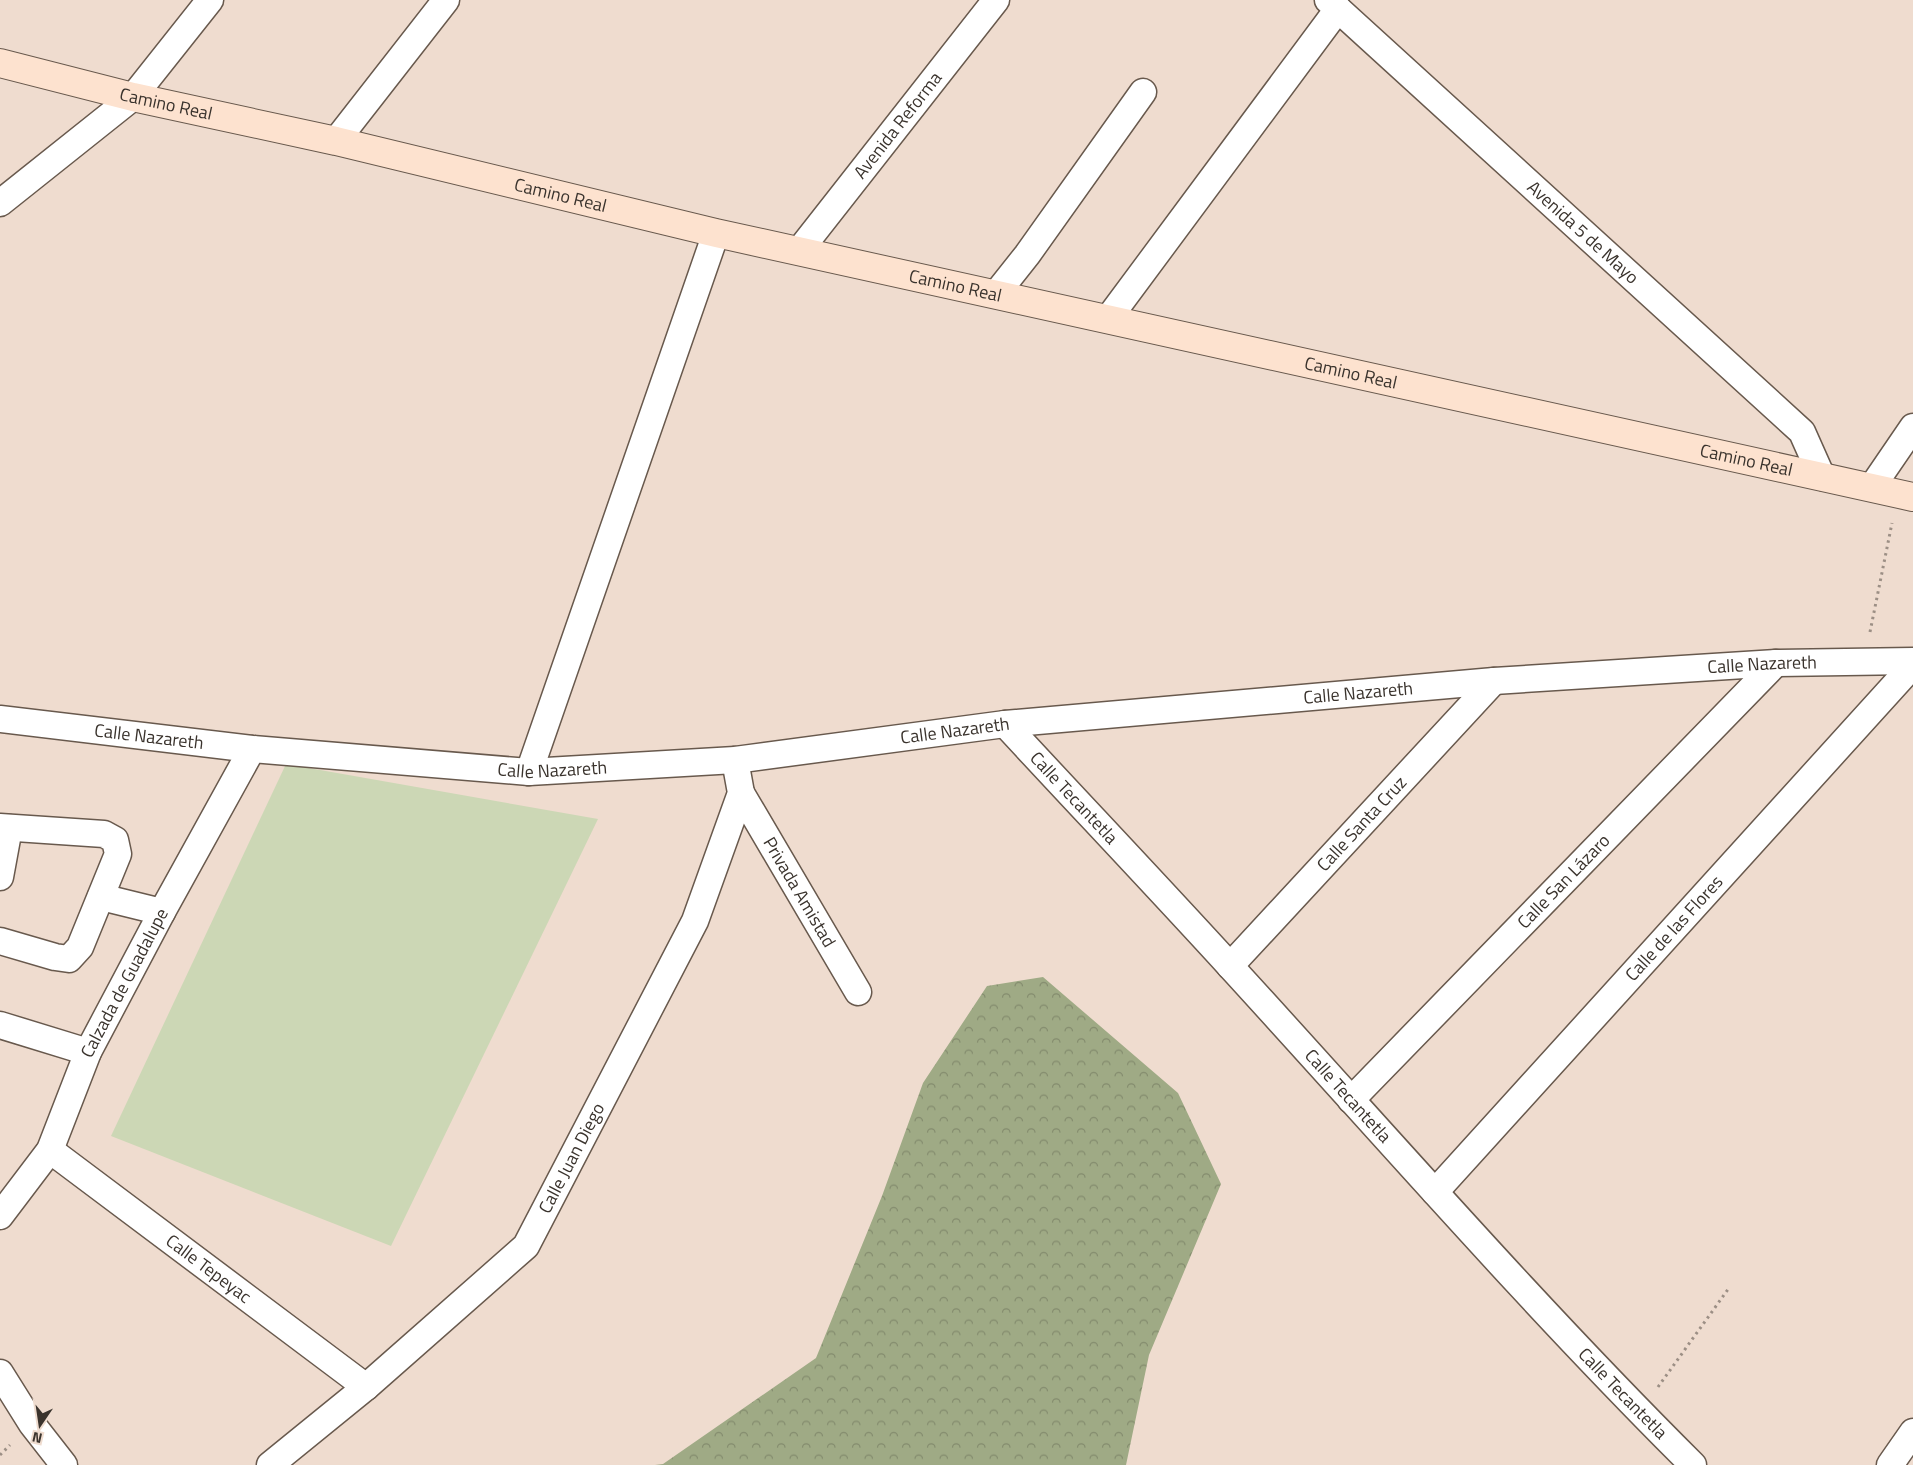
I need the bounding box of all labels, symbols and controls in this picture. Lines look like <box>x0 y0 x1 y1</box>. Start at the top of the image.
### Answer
street label: Avenida Reforma <box>847 65 948 184</box>
street label: Camino Real <box>117 80 215 127</box>
street label: Camino Real <box>512 171 610 219</box>
street label: Avenida 5 de Mayo <box>1521 174 1645 290</box>
street label: Camino Real <box>906 262 1004 309</box>
street label: Camino Real <box>1302 349 1400 396</box>
street label: Camino Real <box>1697 436 1795 483</box>
street label: Calle Nazareth <box>1706 648 1817 680</box>
street label: Calle Nazareth <box>1302 674 1414 711</box>
street label: Calle Nazareth <box>899 710 1011 751</box>
street label: Calle Nazareth <box>93 716 205 756</box>
street label: Calle Tecantetla <box>1024 745 1125 850</box>
street label: Calle Nazareth <box>496 753 608 785</box>
street label: Calle Santa Cruz <box>1310 770 1413 877</box>
street label: Calle San Lázaro <box>1511 827 1616 935</box>
street label: Privada Amistad <box>757 832 843 952</box>
street label: Calle de las Flores <box>1618 869 1729 987</box>
street label: Calzada de Guadalupe <box>73 903 175 1062</box>
street label: Calle Tecantetla <box>1299 1043 1398 1149</box>
street label: Calle Juan Diego <box>531 1098 611 1218</box>
street label: Calle Tepeyac <box>160 1227 257 1310</box>
street label: Calle Tecantetla <box>1572 1341 1674 1445</box>
north arrow <box>15 1400 65 1450</box>
text: N <box>30 1427 44 1449</box>

